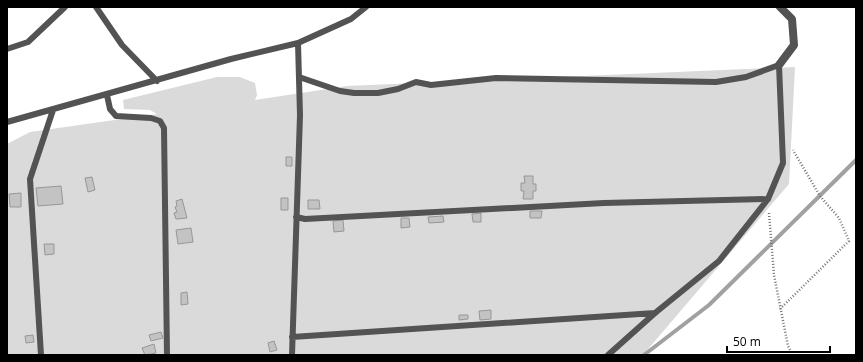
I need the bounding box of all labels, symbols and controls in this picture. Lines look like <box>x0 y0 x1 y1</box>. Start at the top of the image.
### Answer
scale bar <box>727 328 830 354</box>
text: 50 m <box>733 333 761 350</box>

